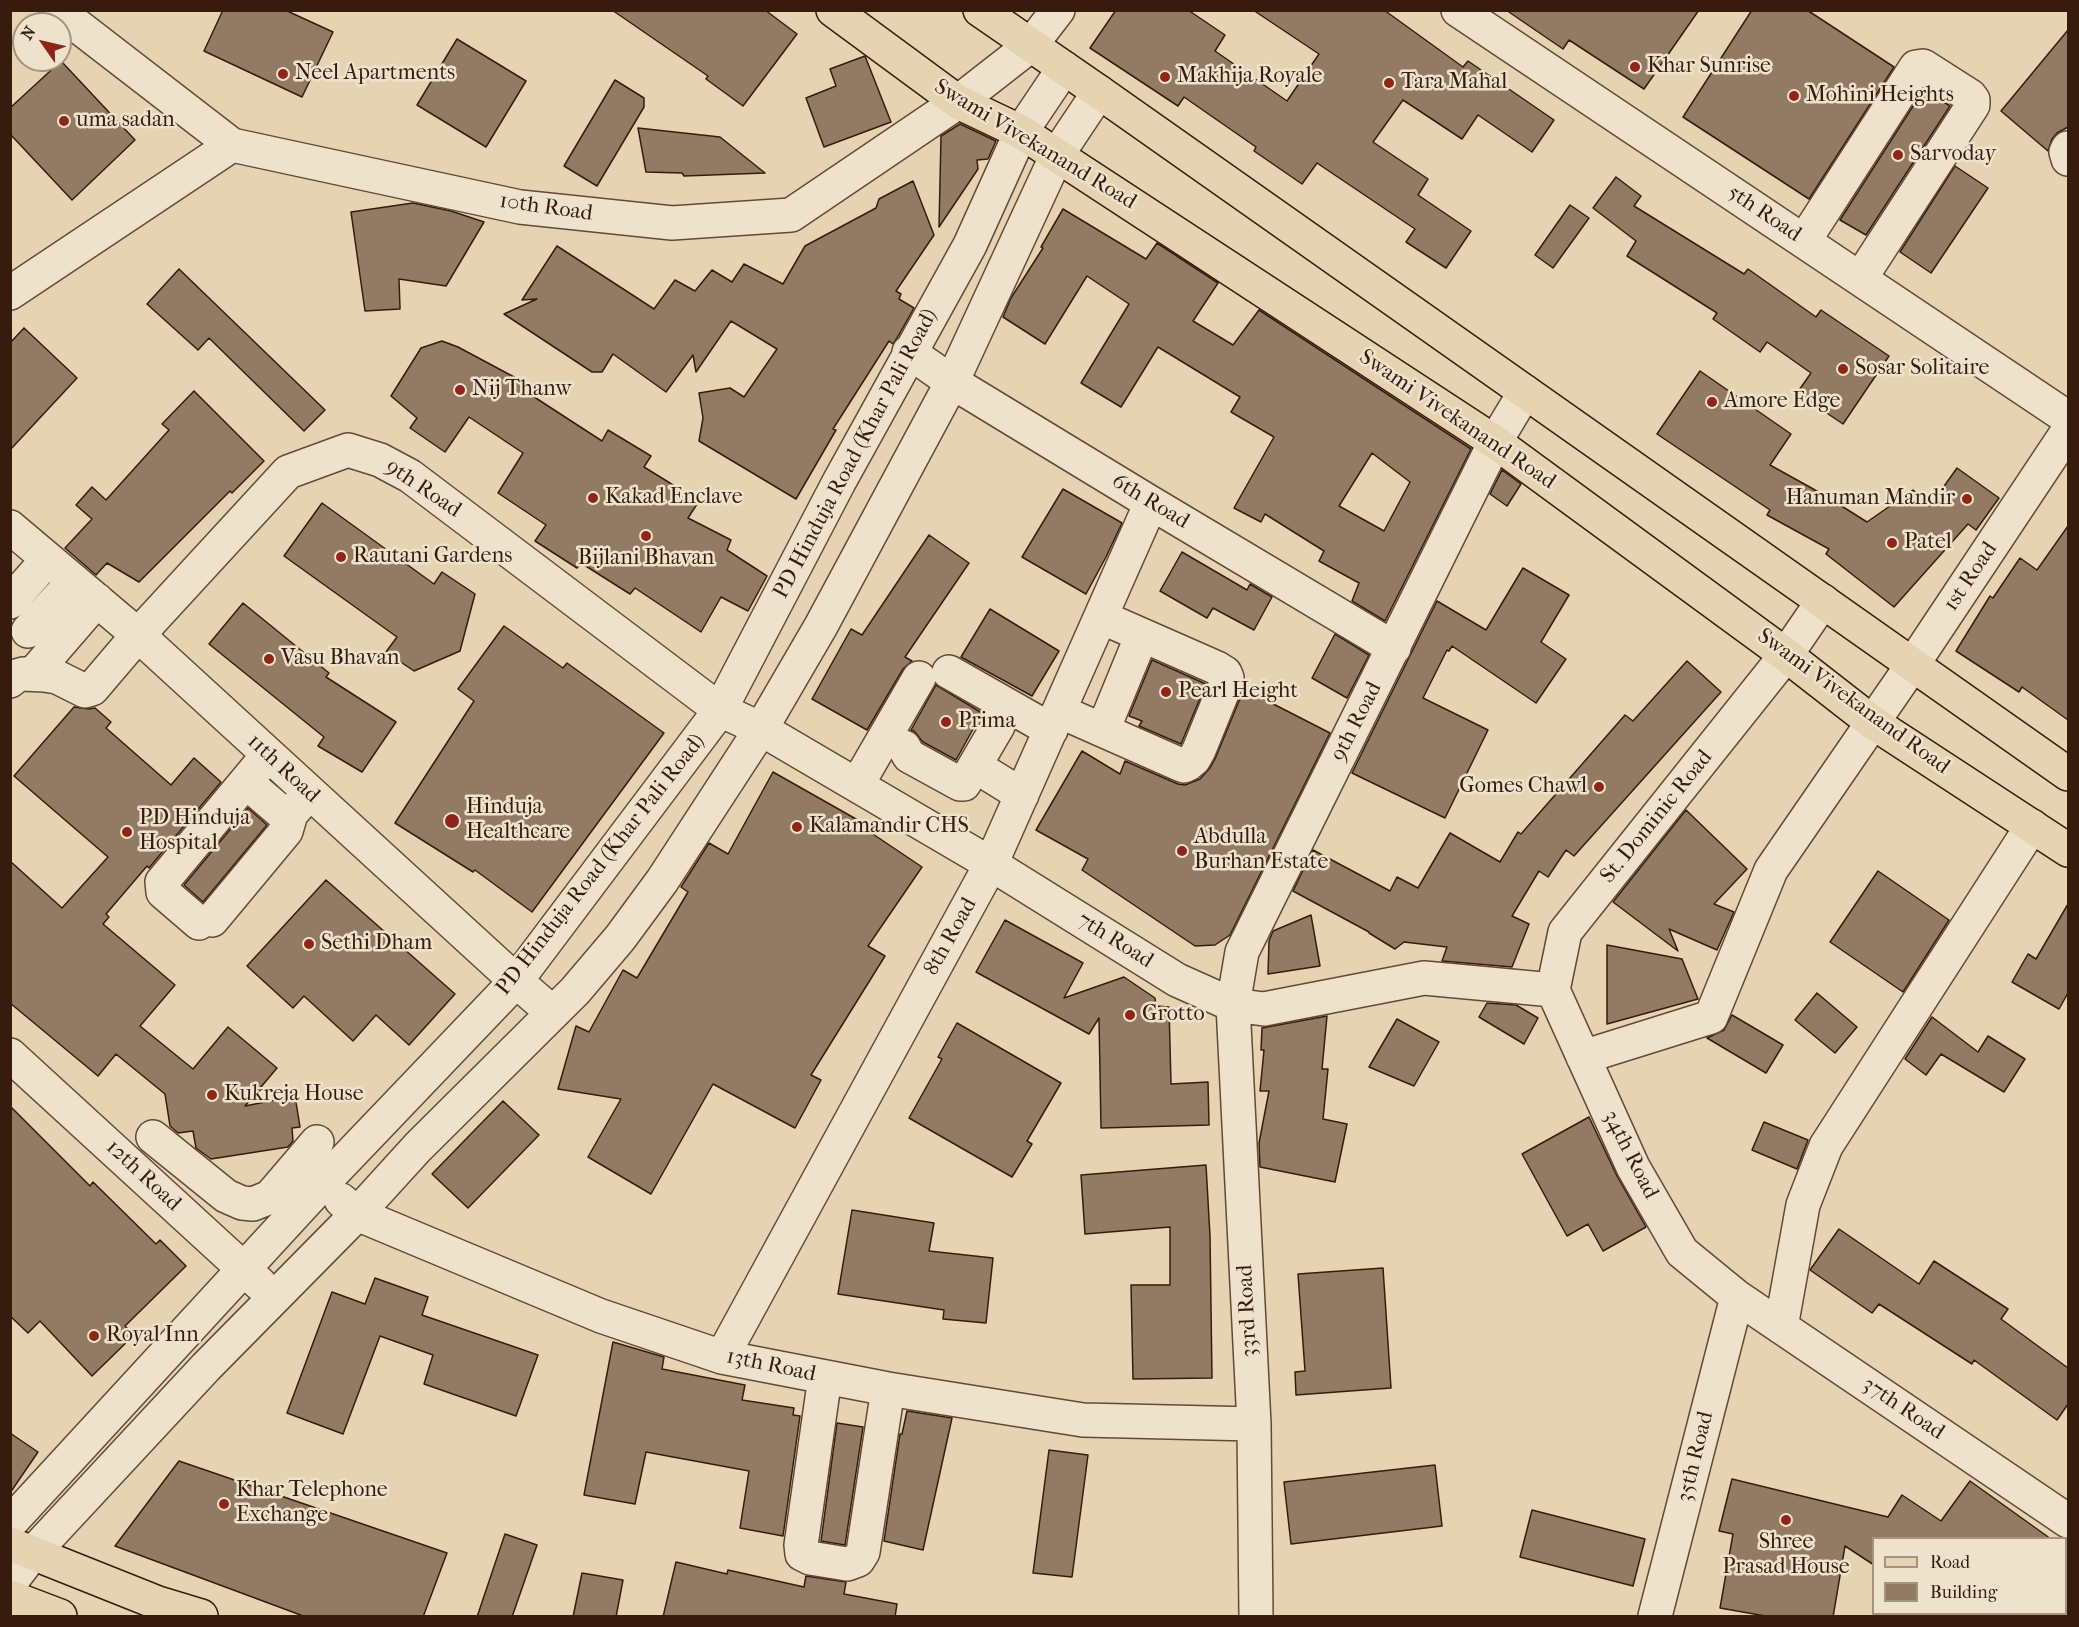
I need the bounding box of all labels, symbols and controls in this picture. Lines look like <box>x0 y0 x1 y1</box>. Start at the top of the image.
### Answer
north arrow <box>12 12 72 72</box>
text: N <box>17 22 40 43</box>
place label: Khar Sunrise <box>1647 54 1771 80</box>
marker: Khar Sunrise <box>1628 60 1642 74</box>
place label: Neel Apartments <box>295 61 455 87</box>
place label: Makhija Royale <box>1177 64 1323 90</box>
marker: Neel Apartments <box>276 67 290 81</box>
marker: Makhija Royale <box>1158 70 1172 84</box>
place label: Tara Mahal <box>1401 70 1507 96</box>
street label: Swami Vivekanand Road <box>929 74 1141 216</box>
marker: Tara Mahal <box>1382 76 1396 90</box>
place label: Mohini Heights <box>1806 83 1954 109</box>
marker: Mohini Heights <box>1787 89 1801 103</box>
place label: uma sadan <box>76 108 175 134</box>
marker: uma sadan <box>57 114 71 128</box>
place label: Sarvoday <box>1910 142 1996 168</box>
marker: Sarvoday <box>1891 148 1905 162</box>
street label: 5th Road <box>1722 180 1806 248</box>
street label: 10th Road <box>498 188 594 228</box>
street label: PD Hinduja Road (Khar Pali Road) <box>768 305 944 603</box>
street label: Swami Vivekanand Road <box>1354 344 1560 496</box>
place label: Sosar Solitaire <box>1855 356 1989 382</box>
marker: Sosar Solitaire <box>1836 362 1850 376</box>
place label: Nij Thanw <box>472 377 572 403</box>
marker: Nij Thanw <box>453 383 467 397</box>
place label: Amore Edge <box>1724 389 1840 415</box>
marker: Amore Edge <box>1705 395 1719 409</box>
street label: 9th Road <box>380 454 466 524</box>
street label: 6th Road <box>1106 469 1194 535</box>
place label: Kakad Enclave <box>605 485 743 511</box>
place label: Hanuman Mandir <box>1786 486 1955 512</box>
marker: Kakad Enclave <box>586 491 600 505</box>
marker: Hanuman Mandir <box>1960 492 1974 506</box>
marker: Bijlani Bhavan <box>639 529 653 543</box>
place label: Patel <box>1904 530 1952 556</box>
marker: Patel <box>1885 536 1899 550</box>
street label: 1st Road <box>1938 537 2004 617</box>
place label: Rautani Gardens <box>353 544 512 570</box>
place label: Bijlani Bhavan <box>578 546 714 572</box>
marker: Rautani Gardens <box>334 550 348 564</box>
street label: Swami Vivekanand Road <box>1752 623 1954 781</box>
place label: Vasu Bhavan <box>281 646 400 672</box>
marker: Vasu Bhavan <box>262 652 276 666</box>
street label: 9th Road <box>1326 678 1388 766</box>
place label: Pearl Height <box>1178 679 1298 705</box>
marker: Pearl Height <box>1159 685 1173 699</box>
place label: Prima <box>958 709 1016 735</box>
marker: Prima <box>939 715 953 729</box>
street label: 11th Road <box>241 729 325 809</box>
street label: PD Hinduja Road (Khar Pali Road) <box>491 729 711 1001</box>
street label: St. Dominic Road <box>1595 745 1719 889</box>
place label: Gomes Chawl <box>1459 774 1587 800</box>
marker: Gomes Chawl <box>1592 780 1606 794</box>
place label: Hinduja Healthcare <box>466 795 570 846</box>
place label: PD Hinduja Hospital <box>139 806 250 858</box>
marker: Hinduja Healthcare <box>443 812 461 830</box>
place label: Kalamandir CHS <box>809 814 969 840</box>
marker: Kalamandir CHS <box>790 820 804 834</box>
marker: PD Hinduja Hospital <box>120 825 134 839</box>
place label: Abdulla Burhan Estate <box>1194 825 1328 876</box>
marker: Abdulla Burhan Estate <box>1175 844 1189 858</box>
street label: 8th Road <box>919 893 983 981</box>
street label: 7th Road <box>1072 907 1158 975</box>
place label: Sethi Dham <box>321 931 432 957</box>
marker: Sethi Dham <box>302 937 316 951</box>
place label: Grotto <box>1142 1002 1205 1028</box>
marker: Grotto <box>1123 1008 1137 1022</box>
place label: Kukreja House <box>224 1082 364 1108</box>
marker: Kukreja House <box>205 1088 219 1102</box>
street label: 34th Road <box>1596 1106 1664 1204</box>
street label: 12th Road <box>100 1135 186 1217</box>
street label: 33rd Road <box>1232 1264 1264 1358</box>
place label: Royal Inn <box>106 1323 199 1349</box>
marker: Royal Inn <box>87 1329 101 1343</box>
street label: 13th Road <box>724 1344 818 1388</box>
street label: 37th Road <box>1857 1372 1949 1446</box>
street label: 35th Road <box>1672 1409 1720 1505</box>
place label: Khar Telephone Exchange <box>236 1478 388 1530</box>
marker: Khar Telephone Exchange <box>217 1497 231 1511</box>
marker: Shree Prasad House <box>1779 1513 1793 1527</box>
place label: Shree Prasad House <box>1722 1530 1850 1582</box>
legend <box>1872 1537 2067 1615</box>
text: Road <box>1930 1552 1970 1573</box>
text: Building <box>1930 1582 1997 1603</box>

